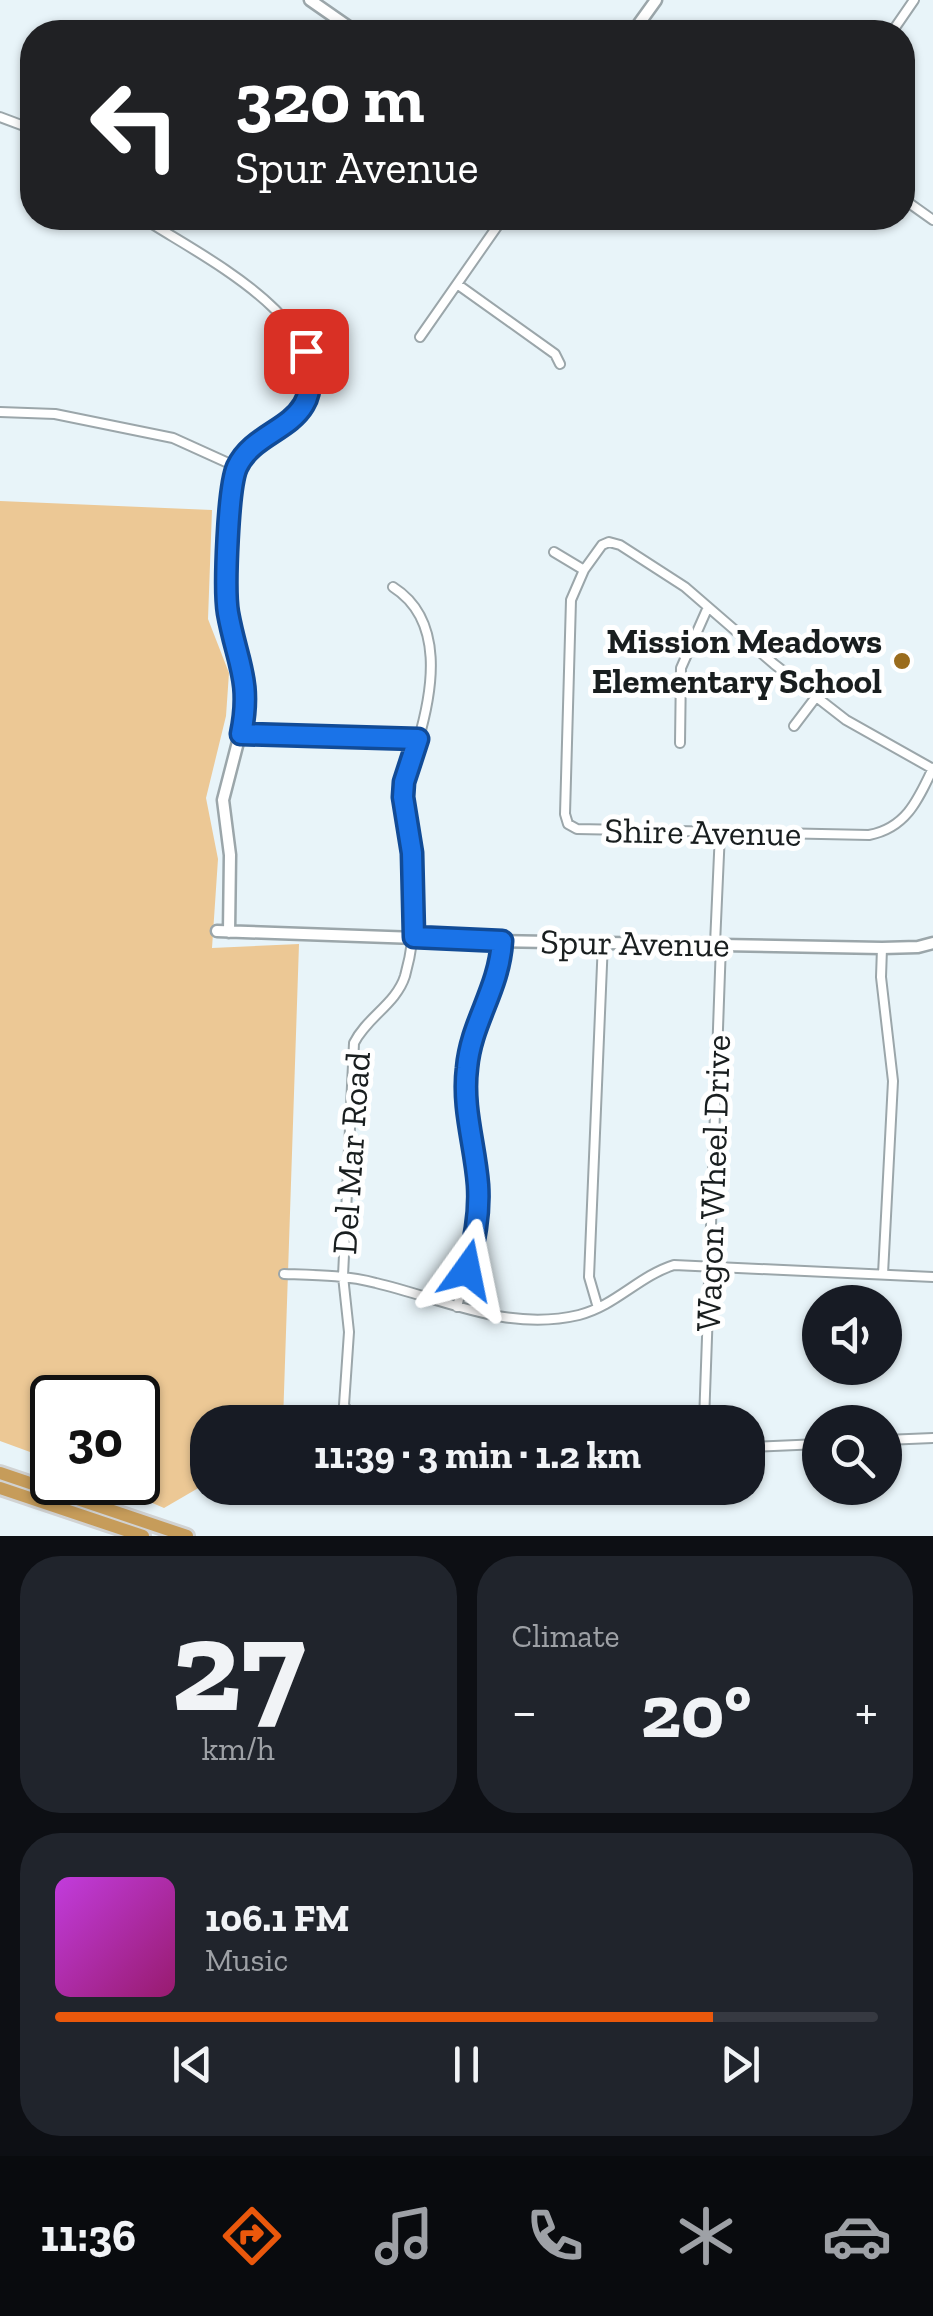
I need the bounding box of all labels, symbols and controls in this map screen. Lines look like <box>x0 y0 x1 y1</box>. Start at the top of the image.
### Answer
text: 320 m <box>235 56 425 140</box>
icon: left <box>70 60 200 190</box>
text: Spur Avenue <box>235 141 479 195</box>
pin <box>264 309 349 394</box>
icon: arrive <box>279 324 334 379</box>
place label: Mission Meadows Elementary School <box>592 620 882 702</box>
marker: Mission Meadows Elementary School <box>891 650 913 672</box>
street label: Shire Avenue <box>604 809 802 855</box>
street label: Spur Avenue <box>540 920 730 966</box>
street label: Wagon Wheel Drive <box>687 1034 739 1332</box>
street label: Del Mar Road <box>323 1050 379 1256</box>
position arrow <box>415 1218 519 1322</box>
map controls <box>802 1285 902 1505</box>
button: sound <box>802 1285 902 1385</box>
speed limit sign: 30 <box>30 1375 160 1505</box>
button: search <box>802 1405 902 1505</box>
text: 11:39 · 3 min · 1.2 km <box>314 1432 641 1478</box>
text: 27 <box>171 1587 305 1743</box>
text: Climate <box>512 1617 620 1655</box>
text: 20° <box>641 1666 751 1756</box>
text: − <box>512 1678 537 1744</box>
text: + <box>855 1678 878 1744</box>
text: km/h <box>202 1730 275 1768</box>
text: 106.1 FM <box>205 1895 349 1941</box>
text: Music <box>205 1941 288 1979</box>
icon: previous <box>165 2037 220 2092</box>
icon: pause <box>439 2037 494 2092</box>
icon: next <box>713 2037 768 2092</box>
icon: directions <box>217 2201 287 2271</box>
icon: music <box>369 2201 439 2271</box>
icon: phone <box>520 2201 590 2271</box>
icon: climate <box>671 2201 741 2271</box>
icon: car <box>822 2201 892 2271</box>
text: 11:36 <box>41 2209 136 2263</box>

